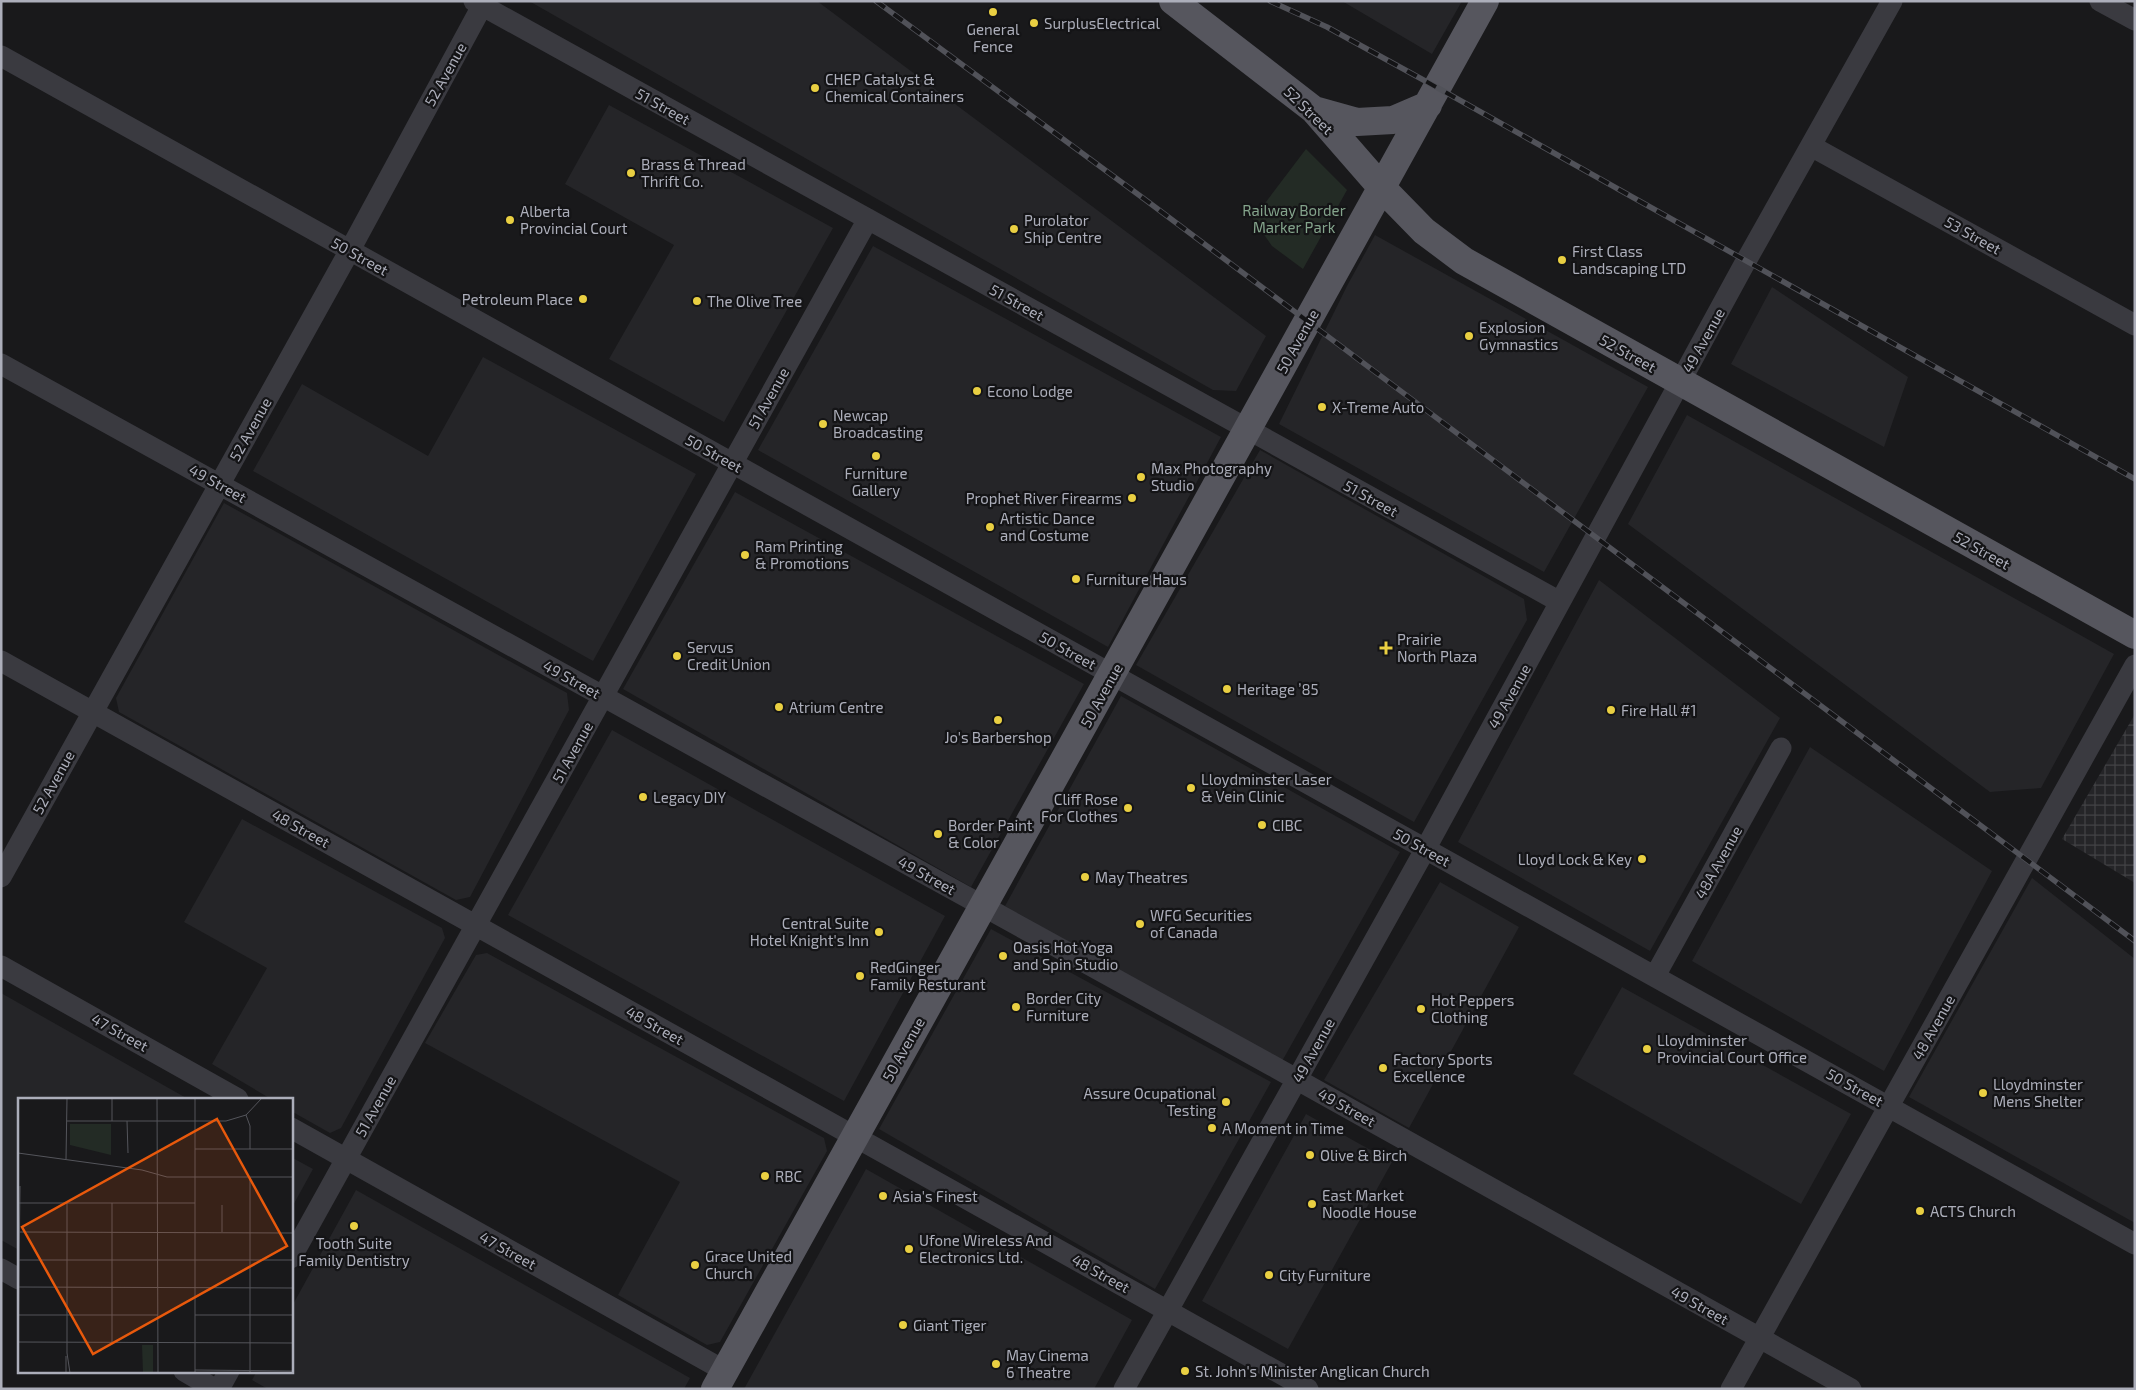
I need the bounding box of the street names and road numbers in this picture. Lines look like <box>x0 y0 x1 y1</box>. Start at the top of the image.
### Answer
street label: 52 Avenue <box>420 39 470 109</box>
street label: 52 Street <box>1281 82 1338 138</box>
street label: 51 Street <box>633 84 693 128</box>
street label: 53 Street <box>1942 212 2004 258</box>
street label: 50 Street <box>328 233 392 279</box>
street label: 51 Street <box>987 280 1047 324</box>
street label: 49 Avenue <box>1678 305 1728 375</box>
street label: 50 Avenue <box>1272 306 1322 376</box>
street label: 52 Street <box>1597 330 1660 376</box>
street label: 51 Avenue <box>744 364 792 432</box>
street label: 52 Avenue <box>225 394 275 464</box>
street label: 50 Street <box>682 430 746 476</box>
street label: 49 Street <box>186 460 250 506</box>
street label: 51 Street <box>1341 476 1401 520</box>
street label: 52 Street <box>1951 527 2014 573</box>
street label: 50 Street <box>1036 627 1100 673</box>
street label: 49 Street <box>540 656 604 702</box>
street label: 50 Avenue <box>1076 660 1126 730</box>
street label: 49 Avenue <box>1484 661 1534 731</box>
street label: 51 Avenue <box>548 718 596 786</box>
street label: 52 Avenue <box>28 747 78 817</box>
street label: 48 Street <box>269 805 333 851</box>
street label: 48A Avenue <box>1691 822 1745 902</box>
street label: 50 Street <box>1390 824 1454 870</box>
street label: 49 Street <box>895 852 959 898</box>
street label: 48 Avenue <box>1908 991 1958 1063</box>
street label: 48 Street <box>623 1002 687 1048</box>
street label: 47 Street <box>89 1009 152 1055</box>
street label: 50 Avenue <box>878 1014 928 1084</box>
street label: 49 Avenue <box>1288 1015 1338 1085</box>
street label: 50 Street <box>1823 1064 1887 1110</box>
street label: 51 Avenue <box>351 1072 399 1140</box>
street label: 49 Street <box>1315 1084 1379 1130</box>
street label: 47 Street <box>477 1227 540 1273</box>
street label: 48 Street <box>1069 1250 1133 1296</box>
street label: 49 Street <box>1668 1282 1732 1328</box>

